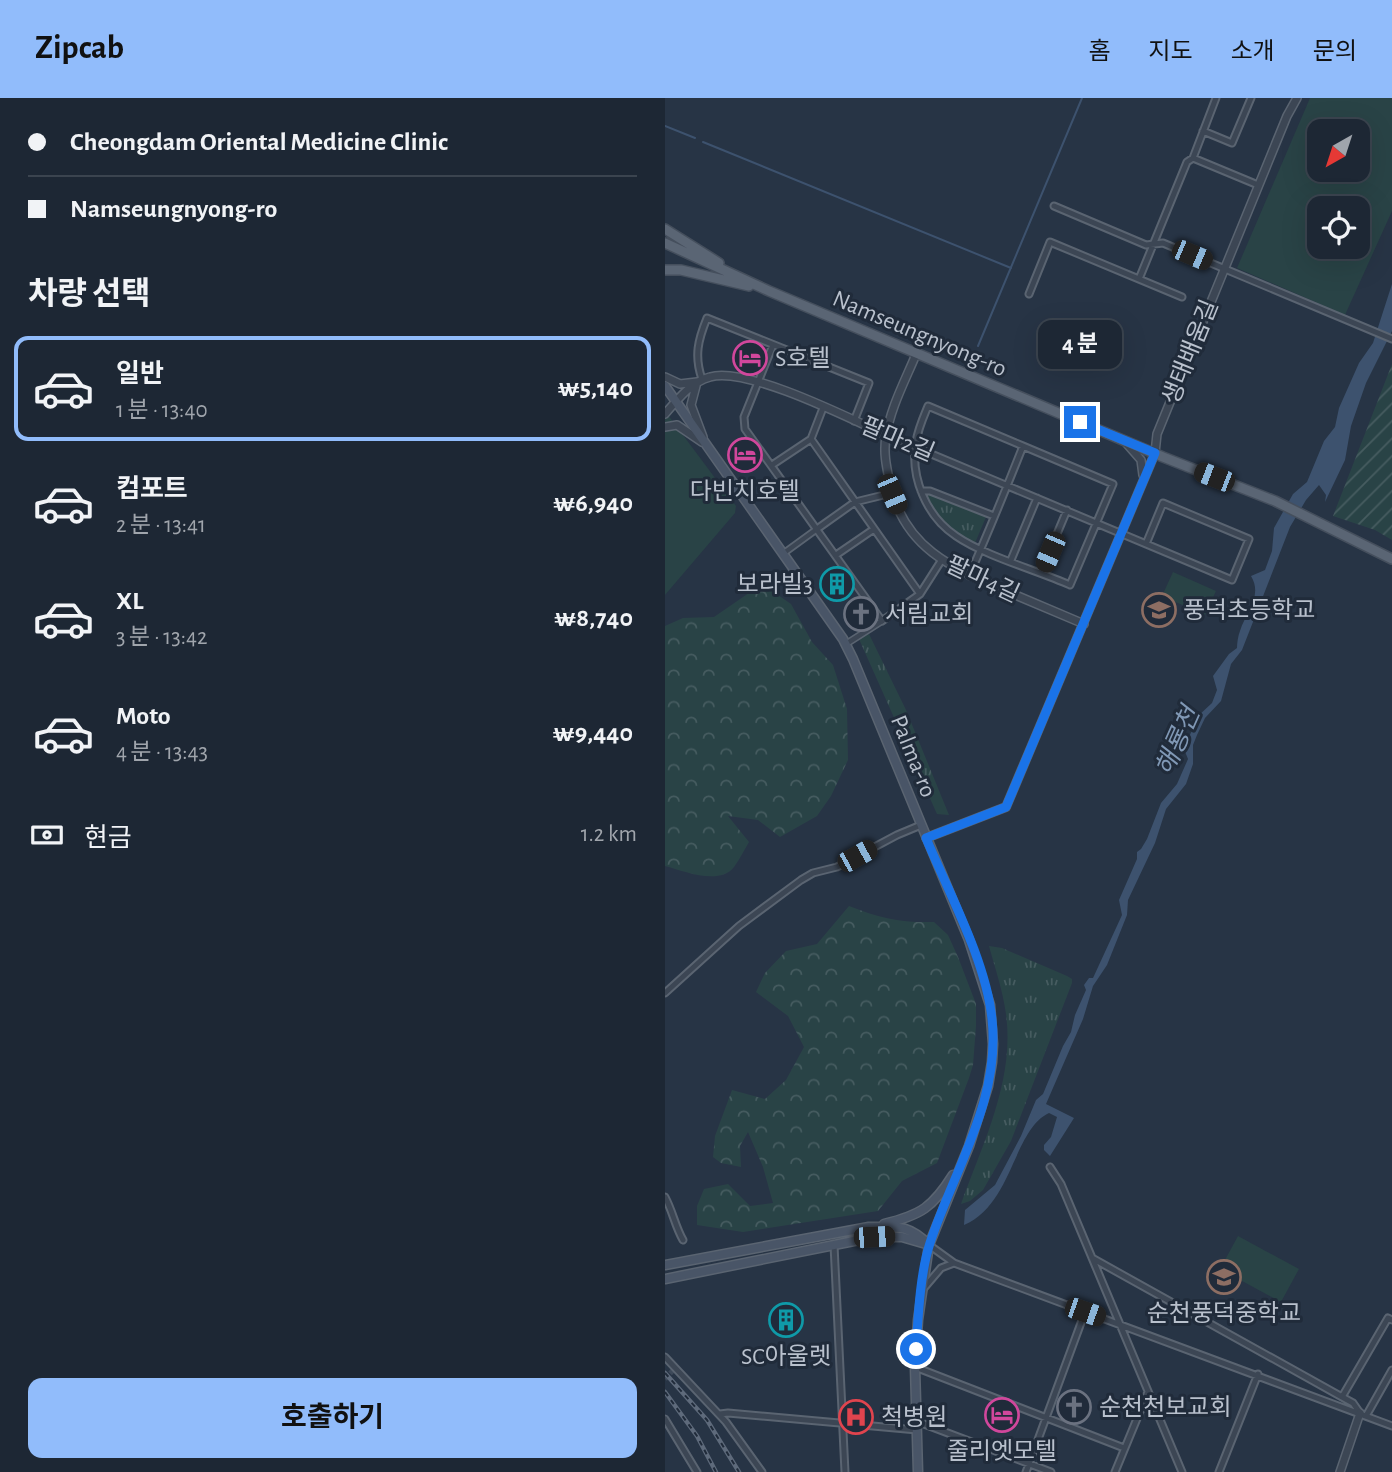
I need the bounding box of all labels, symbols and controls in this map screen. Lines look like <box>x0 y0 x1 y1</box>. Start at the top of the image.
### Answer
text: Zipcab <box>35 32 124 65</box>
text: 홈 <box>1088 40 1110 64</box>
text: 지도 <box>1148 40 1193 64</box>
text: 소개 <box>1231 40 1275 64</box>
text: 문의 <box>1313 40 1357 64</box>
north arrow <box>1307 119 1370 182</box>
map controls <box>1307 119 1370 259</box>
text: Cheongdam Oriental Medicine Clinic <box>70 129 448 155</box>
text: Namseungnyong-ro <box>70 196 277 222</box>
button: locate <box>1307 196 1370 259</box>
car <box>1169 237 1216 273</box>
text: 차량 선택 <box>28 278 151 310</box>
street label: Namseungnyong-ro <box>829 286 1010 381</box>
street label: 생태배움길 <box>1158 296 1223 408</box>
callout: 4 분 <box>1038 320 1122 370</box>
text: 4 분 <box>1062 333 1098 356</box>
hotel icon: S호텔 <box>731 339 769 377</box>
place label: S호텔 <box>775 346 831 371</box>
icon: car <box>32 357 95 420</box>
text: 일반 <box>116 361 164 387</box>
text: ₩5,140 <box>558 375 633 401</box>
text: 1 분 · 13:40 <box>116 399 208 422</box>
route end <box>1064 406 1096 438</box>
street label: 팔마2길 <box>857 413 938 466</box>
hotel icon: 다빈치호텔 <box>726 436 764 474</box>
car <box>1191 460 1238 494</box>
car <box>875 471 910 517</box>
icon: car <box>32 472 95 535</box>
text: 컴포트 <box>116 476 188 502</box>
place label: 다빈치호텔 <box>690 479 800 504</box>
text: ₩6,940 <box>553 490 633 516</box>
text: 2 분 · 13:41 <box>116 514 206 537</box>
car <box>1033 529 1068 575</box>
street label: 팔마4길 <box>942 552 1023 607</box>
building icon: 보라빌3 <box>818 565 856 603</box>
place label: 보라빌3 <box>737 572 813 597</box>
icon: car <box>32 587 95 650</box>
text: XL <box>116 588 143 614</box>
school or university icon: 풍덕초등학교 <box>1140 591 1178 629</box>
church icon: 서림교회 <box>842 595 880 633</box>
place label: 풍덕초등학교 <box>1183 597 1315 623</box>
place label: 서림교회 <box>885 602 973 627</box>
text: ₩8,740 <box>554 605 633 631</box>
text: 3 분 · 13:42 <box>116 626 207 649</box>
water label: 해룡천 <box>1151 700 1206 779</box>
icon: car <box>32 702 95 765</box>
text: Moto <box>116 703 171 729</box>
street label: Palma-ro <box>886 712 940 801</box>
text: ₩9,440 <box>552 720 633 746</box>
text: 4 분 · 13:43 <box>116 741 208 764</box>
icon: cash <box>28 816 66 854</box>
text: 1.2 km <box>581 823 637 846</box>
text: 현금 <box>84 825 132 851</box>
car <box>834 837 881 875</box>
car <box>853 1225 896 1249</box>
school or university icon: 순천풍덕중학교 <box>1205 1258 1243 1296</box>
car <box>1062 1295 1109 1329</box>
place label: 순천풍덕중학교 <box>1147 1300 1301 1326</box>
building icon: SC아울렛 <box>767 1301 805 1339</box>
route start <box>900 1333 932 1365</box>
place label: SC아울렛 <box>741 1344 831 1369</box>
button: 호출하기 <box>28 1378 637 1458</box>
church icon: 순천천보교회 <box>1055 1388 1093 1426</box>
place label: 순천천보교회 <box>1099 1395 1231 1420</box>
hotel icon: 줄리엣모텔 <box>983 1396 1021 1434</box>
hospital icon: 척병원 <box>837 1398 875 1436</box>
place label: 척병원 <box>881 1405 947 1430</box>
place label: 줄리엣모텔 <box>947 1439 1057 1464</box>

